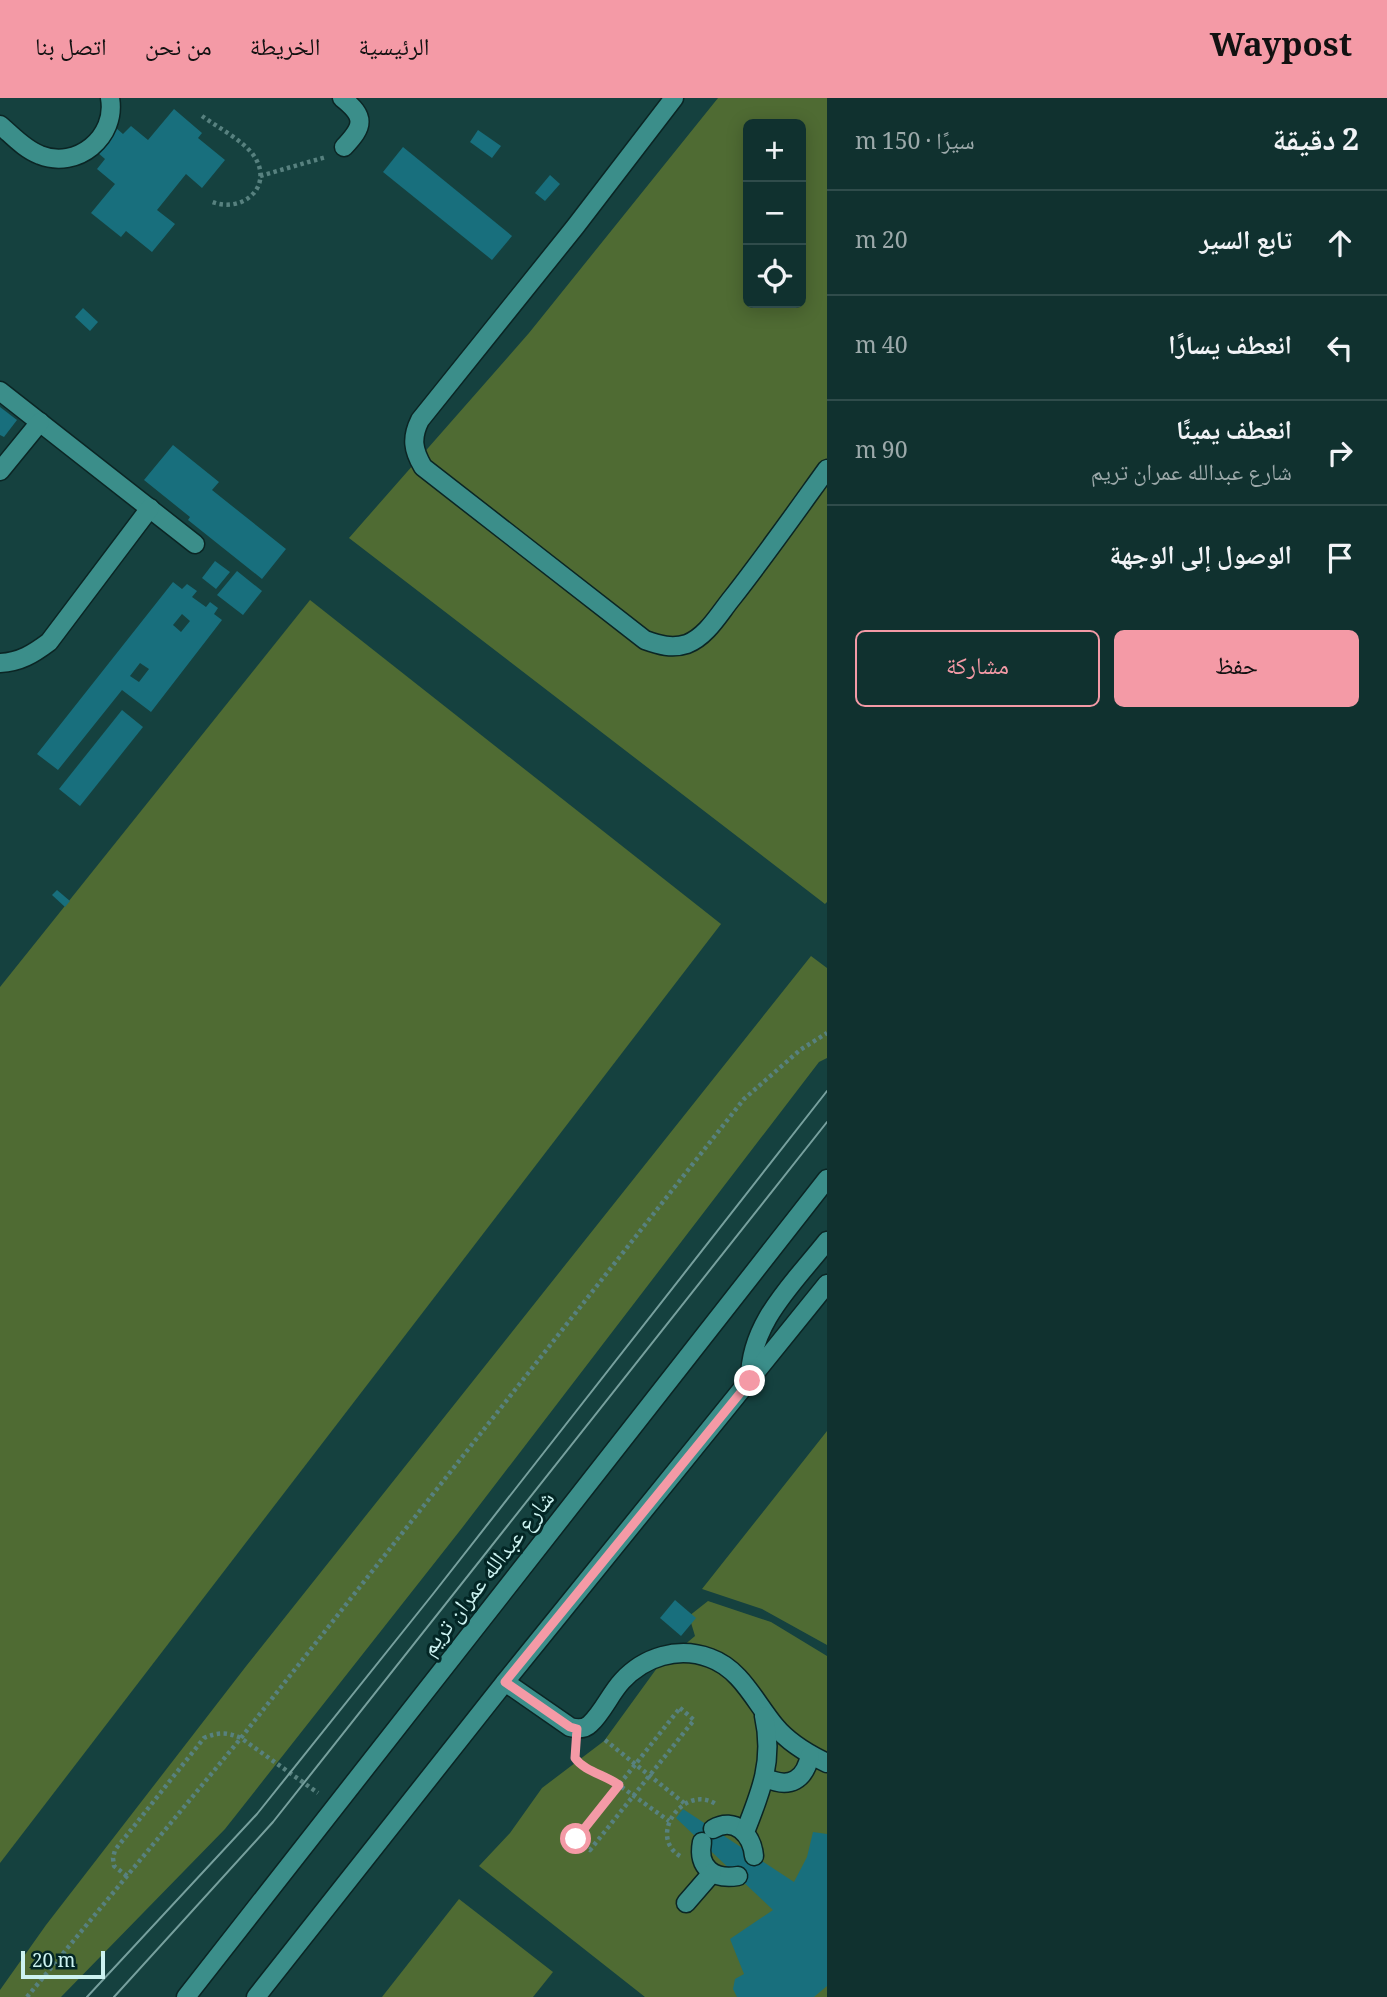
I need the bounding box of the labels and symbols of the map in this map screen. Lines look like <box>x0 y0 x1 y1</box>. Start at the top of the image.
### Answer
route end <box>734 1365 765 1396</box>
street label: شارع عبدالله عمران تريم <box>412 1483 567 1666</box>
route start <box>560 1823 591 1854</box>
scale bar <box>21 1948 105 1980</box>

